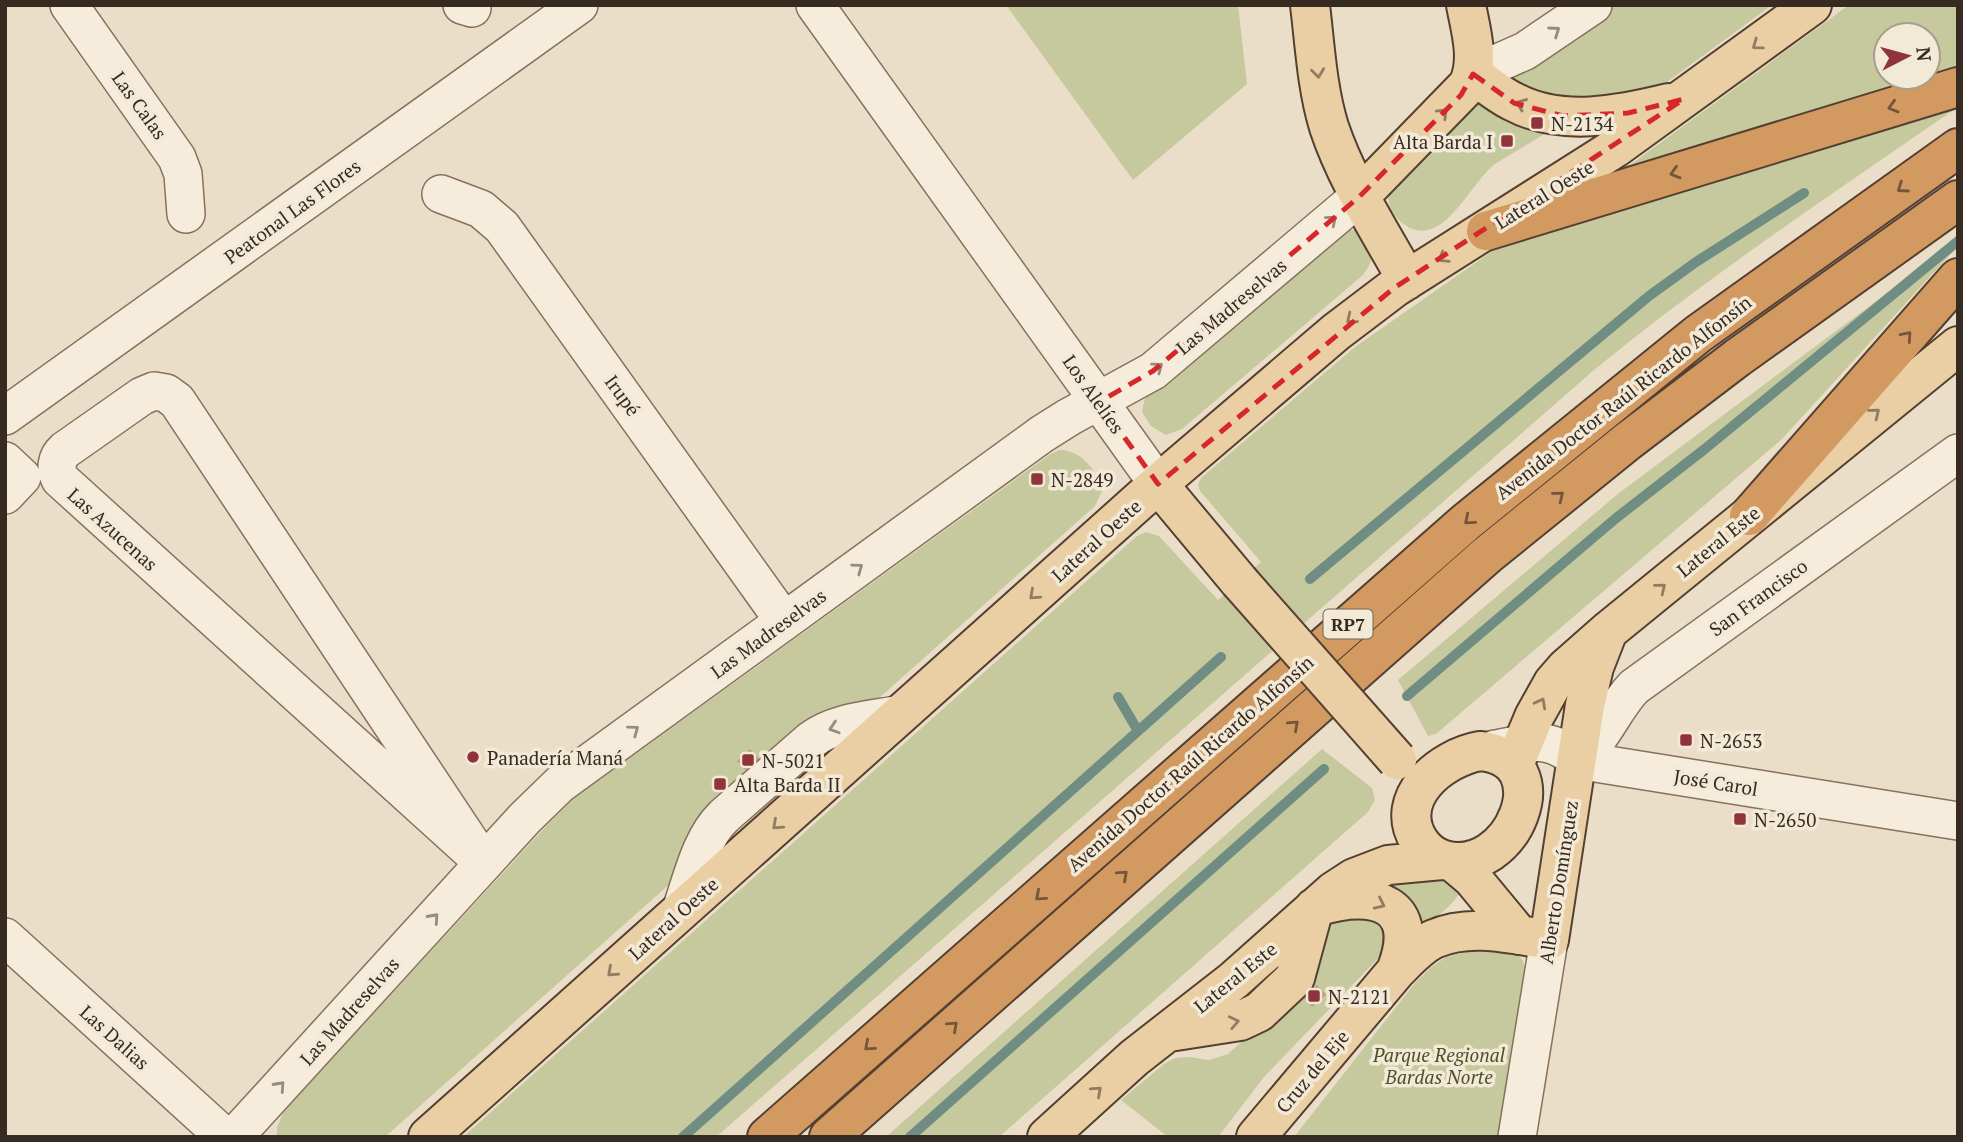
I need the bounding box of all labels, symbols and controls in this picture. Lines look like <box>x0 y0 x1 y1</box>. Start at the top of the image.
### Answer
north arrow <box>1872 21 1942 91</box>
one-way arrow <box>1547 27 1560 39</box>
one-way arrow <box>1752 37 1765 50</box>
text: N <box>1911 46 1938 63</box>
street label: Las Calas <box>107 66 173 144</box>
one-way arrow <box>1310 67 1325 79</box>
one-way arrow <box>1516 99 1528 113</box>
one-way arrow <box>1887 99 1899 114</box>
one-way arrow <box>1435 108 1448 121</box>
place label: N-2134 <box>1551 111 1614 136</box>
marker: N-2134 <box>1529 115 1545 131</box>
place label: Alta Barda I <box>1393 129 1493 154</box>
marker: Alta Barda I <box>1499 133 1515 149</box>
street label: Peatonal Las Flores <box>219 153 365 269</box>
street label: Lateral Oeste <box>1490 154 1598 234</box>
one-way arrow <box>1669 165 1681 180</box>
one-way arrow <box>1897 180 1910 192</box>
one-way arrow <box>1323 216 1336 228</box>
one-way arrow <box>1438 249 1451 262</box>
street label: Las Madreselvas <box>1170 252 1292 360</box>
street label: Avenida Doctor Raúl Ricardo Alfonsín <box>1490 289 1756 505</box>
one-way arrow <box>1347 311 1360 323</box>
one-way arrow <box>1899 331 1911 344</box>
street label: Los Alelíes <box>1058 350 1130 438</box>
one-way arrow <box>1150 362 1163 375</box>
street label: Irupé <box>600 369 646 421</box>
one-way arrow <box>1867 409 1880 421</box>
place label: N-2849 <box>1051 467 1114 492</box>
marker: N-2849 <box>1029 471 1045 487</box>
street label: Las Azucenas <box>63 482 163 576</box>
one-way arrow <box>1551 492 1564 505</box>
street label: Lateral Oeste <box>1046 493 1146 587</box>
street label: Lateral Este <box>1671 500 1765 582</box>
one-way arrow <box>1464 512 1477 524</box>
street label: San Francisco <box>1704 553 1812 641</box>
one-way arrow <box>850 563 863 576</box>
street label: Las Madreselvas <box>705 583 831 683</box>
one-way arrow <box>1653 583 1666 596</box>
one-way arrow <box>1029 587 1042 599</box>
road number: RP7 <box>1324 610 1372 638</box>
street label: Avenida Doctor Raúl Ricardo Alfonsín <box>1062 649 1318 877</box>
one-way arrow <box>1533 697 1546 710</box>
one-way arrow <box>829 720 841 734</box>
one-way arrow <box>1285 720 1298 733</box>
one-way arrow <box>626 725 639 738</box>
place label: N-2653 <box>1700 728 1763 753</box>
marker: N-2653 <box>1678 732 1694 748</box>
place label: Panadería Maná <box>487 745 623 770</box>
place label: N-5021 <box>762 748 825 773</box>
marker: Panadería Maná <box>465 749 481 765</box>
marker: N-5021 <box>740 752 756 768</box>
street label: José Carol <box>1672 763 1760 801</box>
place label: Alta Barda II <box>734 772 841 797</box>
marker: Alta Barda II <box>712 776 728 792</box>
street label: Alberto Domínguez <box>1533 799 1583 965</box>
place label: N-2650 <box>1754 807 1817 832</box>
marker: N-2650 <box>1732 811 1748 827</box>
one-way arrow <box>772 817 785 829</box>
street label: Lateral Oeste <box>623 871 723 965</box>
one-way arrow <box>1115 871 1128 884</box>
one-way arrow <box>1035 888 1048 900</box>
one-way arrow <box>1373 896 1385 910</box>
one-way arrow <box>425 913 438 926</box>
street label: Lateral Este <box>1188 936 1282 1018</box>
street label: Las Madreselvas <box>294 952 404 1070</box>
one-way arrow <box>607 964 620 976</box>
place label: N-2121 <box>1328 984 1391 1009</box>
marker: N-2121 <box>1306 988 1322 1004</box>
street label: Las Dalias <box>75 999 155 1075</box>
one-way arrow <box>1228 1015 1240 1030</box>
one-way arrow <box>945 1022 958 1035</box>
street label: Cruz del Eje <box>1270 1024 1354 1118</box>
one-way arrow <box>864 1038 877 1050</box>
park label: Parque Regional Bardas Norte <box>1372 1042 1506 1089</box>
one-way arrow <box>272 1081 285 1094</box>
one-way arrow <box>1089 1087 1102 1099</box>

